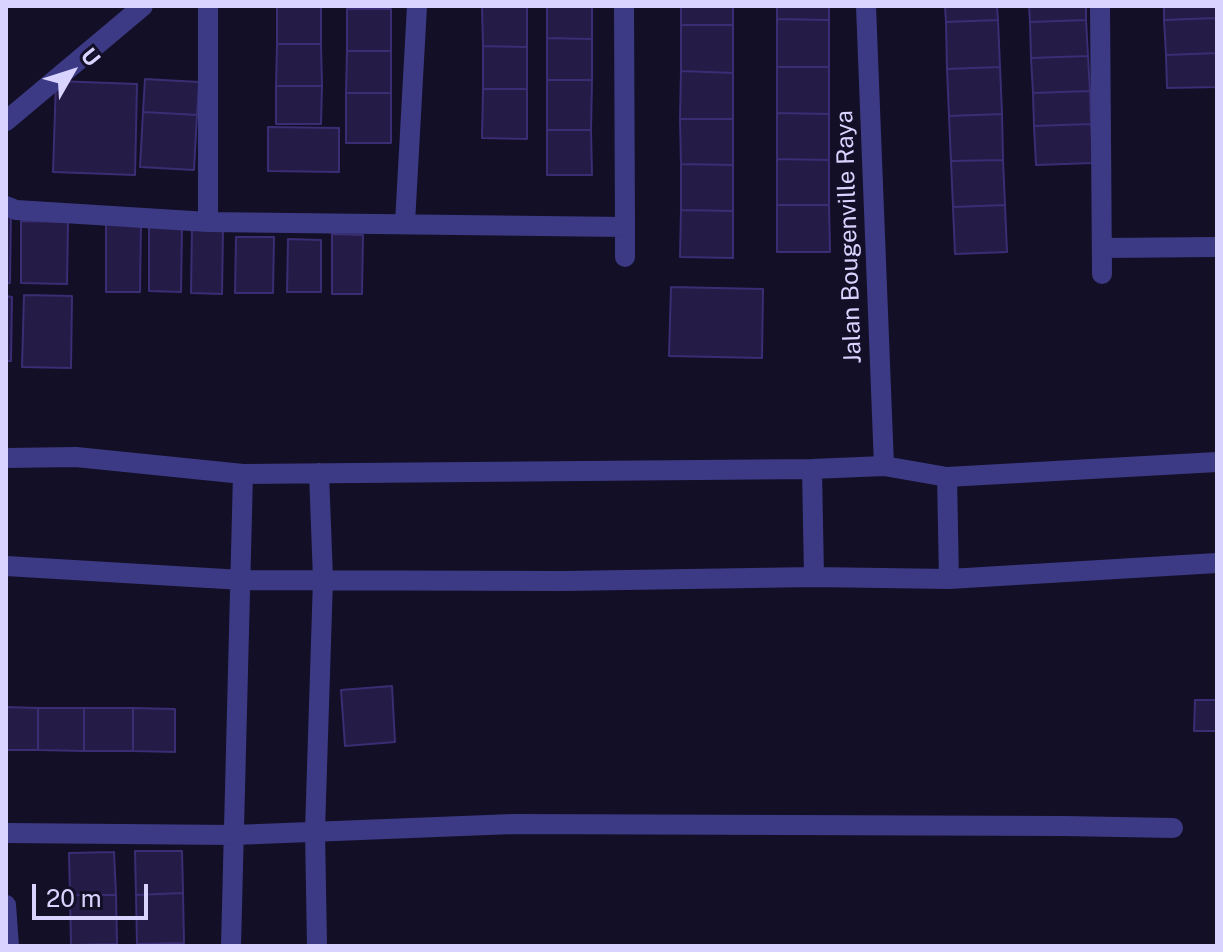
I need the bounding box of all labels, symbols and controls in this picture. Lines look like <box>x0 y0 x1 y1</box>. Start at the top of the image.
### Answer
north arrow <box>32 32 112 112</box>
text: U <box>76 43 106 71</box>
street label: Jalan Bougenville Raya <box>830 110 868 364</box>
scale bar <box>36 868 152 918</box>
text: 20 m <box>46 884 102 912</box>

